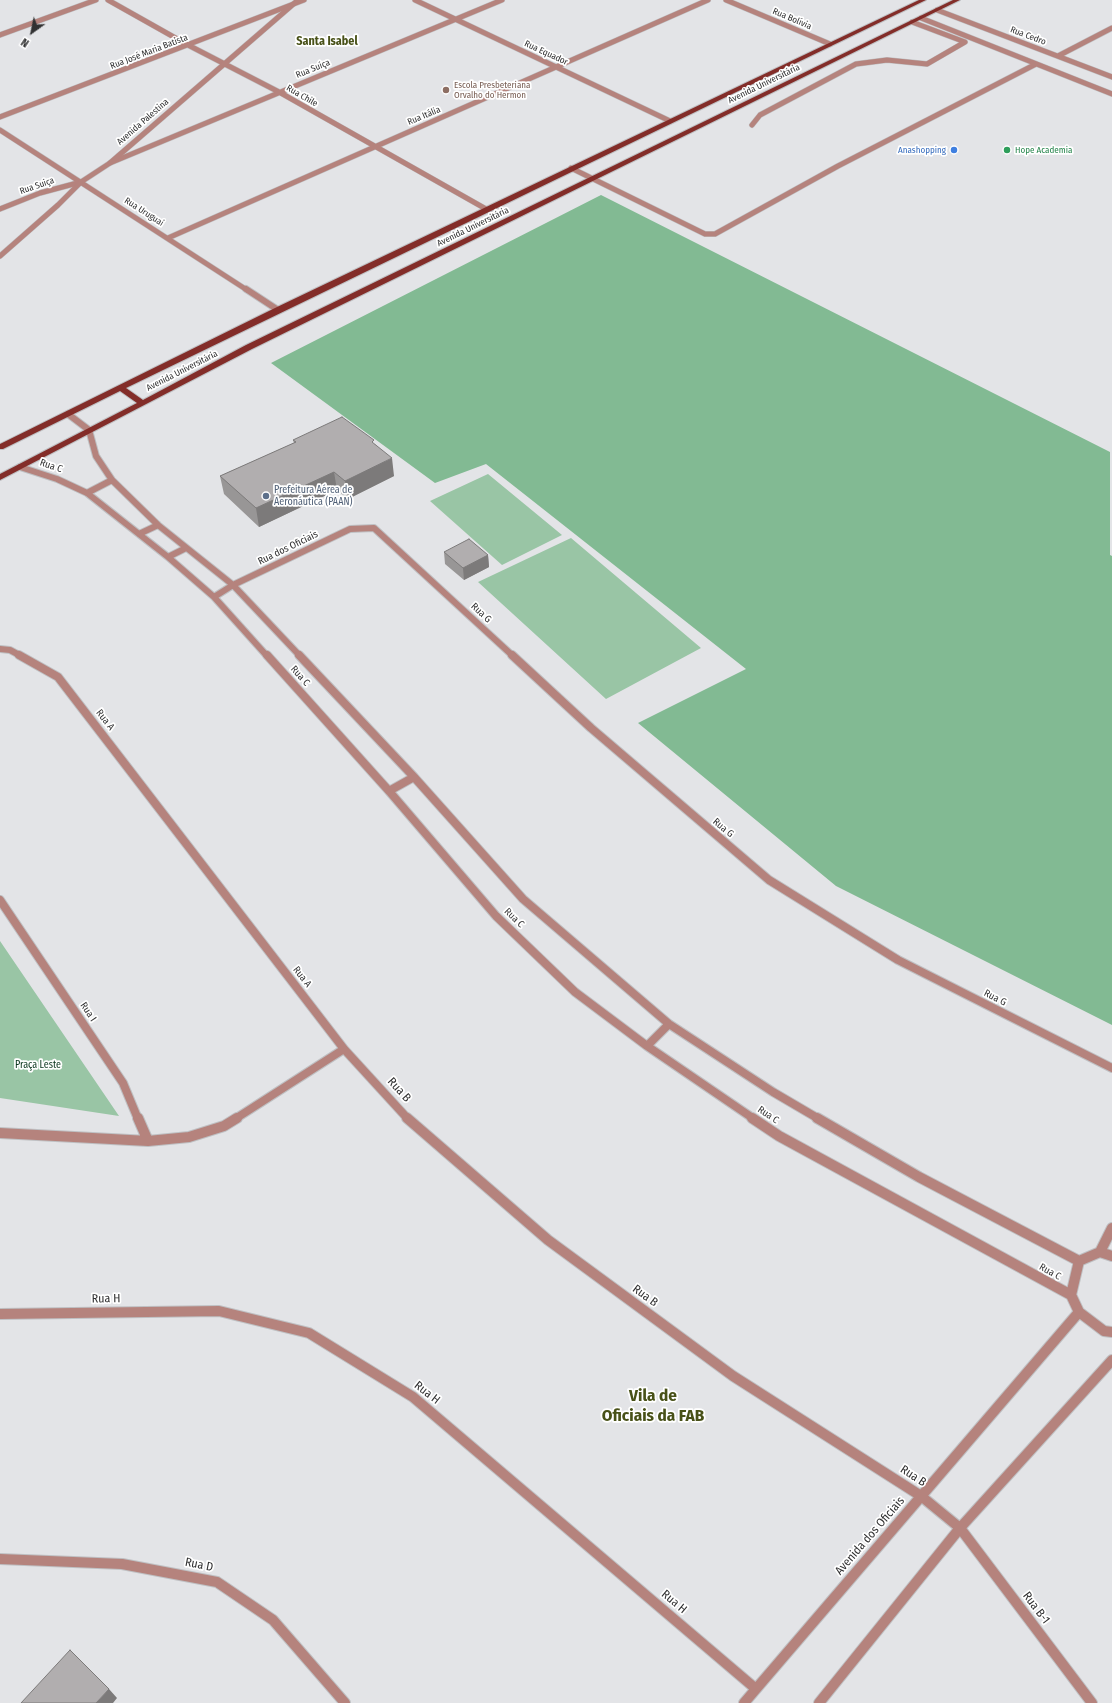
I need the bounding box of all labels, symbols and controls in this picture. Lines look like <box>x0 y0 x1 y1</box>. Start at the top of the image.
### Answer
street label: Rua Bolívia <box>771 6 813 32</box>
north arrow <box>12 12 52 52</box>
street label: Rua Cedro <box>1009 24 1047 48</box>
street label: Rua José Maria Batista <box>109 32 189 72</box>
text: N <box>19 35 31 50</box>
district label: Santa Isabel <box>296 35 358 49</box>
street label: Rua Equador <box>523 38 569 68</box>
street label: Rua Suíça <box>294 57 332 81</box>
street label: Avenida Universitária <box>726 62 802 106</box>
place label: Escola Presbeteriana Orvalho do Hermon <box>454 80 530 101</box>
street label: Rua Chile <box>284 83 320 109</box>
marker: Escola Presbeteriana Orvalho do Hermon <box>441 85 451 95</box>
street label: Avenida Palestina <box>115 97 171 147</box>
street label: Rua Itália <box>406 104 442 128</box>
place label: Anashopping <box>898 145 946 155</box>
marker: Anashopping <box>949 145 959 155</box>
marker: Hope Academia <box>1002 145 1012 155</box>
place label: Hope Academia <box>1015 145 1072 155</box>
street label: Rua Suiça <box>18 175 56 197</box>
street label: Rua Uruguai <box>122 195 166 229</box>
street label: Avenida Universitária <box>435 205 511 249</box>
street label: Avenida Universitária <box>145 348 219 394</box>
street label: Rua C <box>38 457 64 475</box>
place label: Prefeitura Aérea de Aeronáutica (PAAN) <box>274 484 352 508</box>
marker: Prefeitura Aérea de Aeronáutica (PAAN) <box>261 491 271 501</box>
street label: Rua dos Oficiais <box>256 528 320 568</box>
street label: Rua G <box>468 601 494 625</box>
street label: Rua C <box>288 663 312 689</box>
street label: Rua A <box>93 707 117 733</box>
street label: Rua G <box>710 816 736 840</box>
street label: Rua C <box>502 906 526 930</box>
street label: Rua A <box>290 964 314 990</box>
street label: Rua G <box>982 987 1008 1009</box>
street label: Rua I <box>77 1000 99 1024</box>
park label: Praça Leste <box>15 1059 61 1071</box>
street label: Rua B <box>384 1075 414 1105</box>
street label: Rua C <box>755 1104 781 1126</box>
street label: Rua C <box>1037 1261 1063 1283</box>
street label: Rua B <box>629 1282 661 1310</box>
street label: Rua H <box>91 1292 121 1306</box>
street label: Rua H <box>411 1378 443 1408</box>
district label: Vila de Oficiais da FAB <box>602 1386 704 1426</box>
street label: Rua B <box>897 1462 929 1490</box>
street label: Avenida dos Oficiais <box>832 1494 908 1578</box>
street label: Rua D <box>184 1555 214 1575</box>
street label: Rua H <box>658 1587 690 1617</box>
street label: Rua B-1 <box>1019 1589 1053 1627</box>

